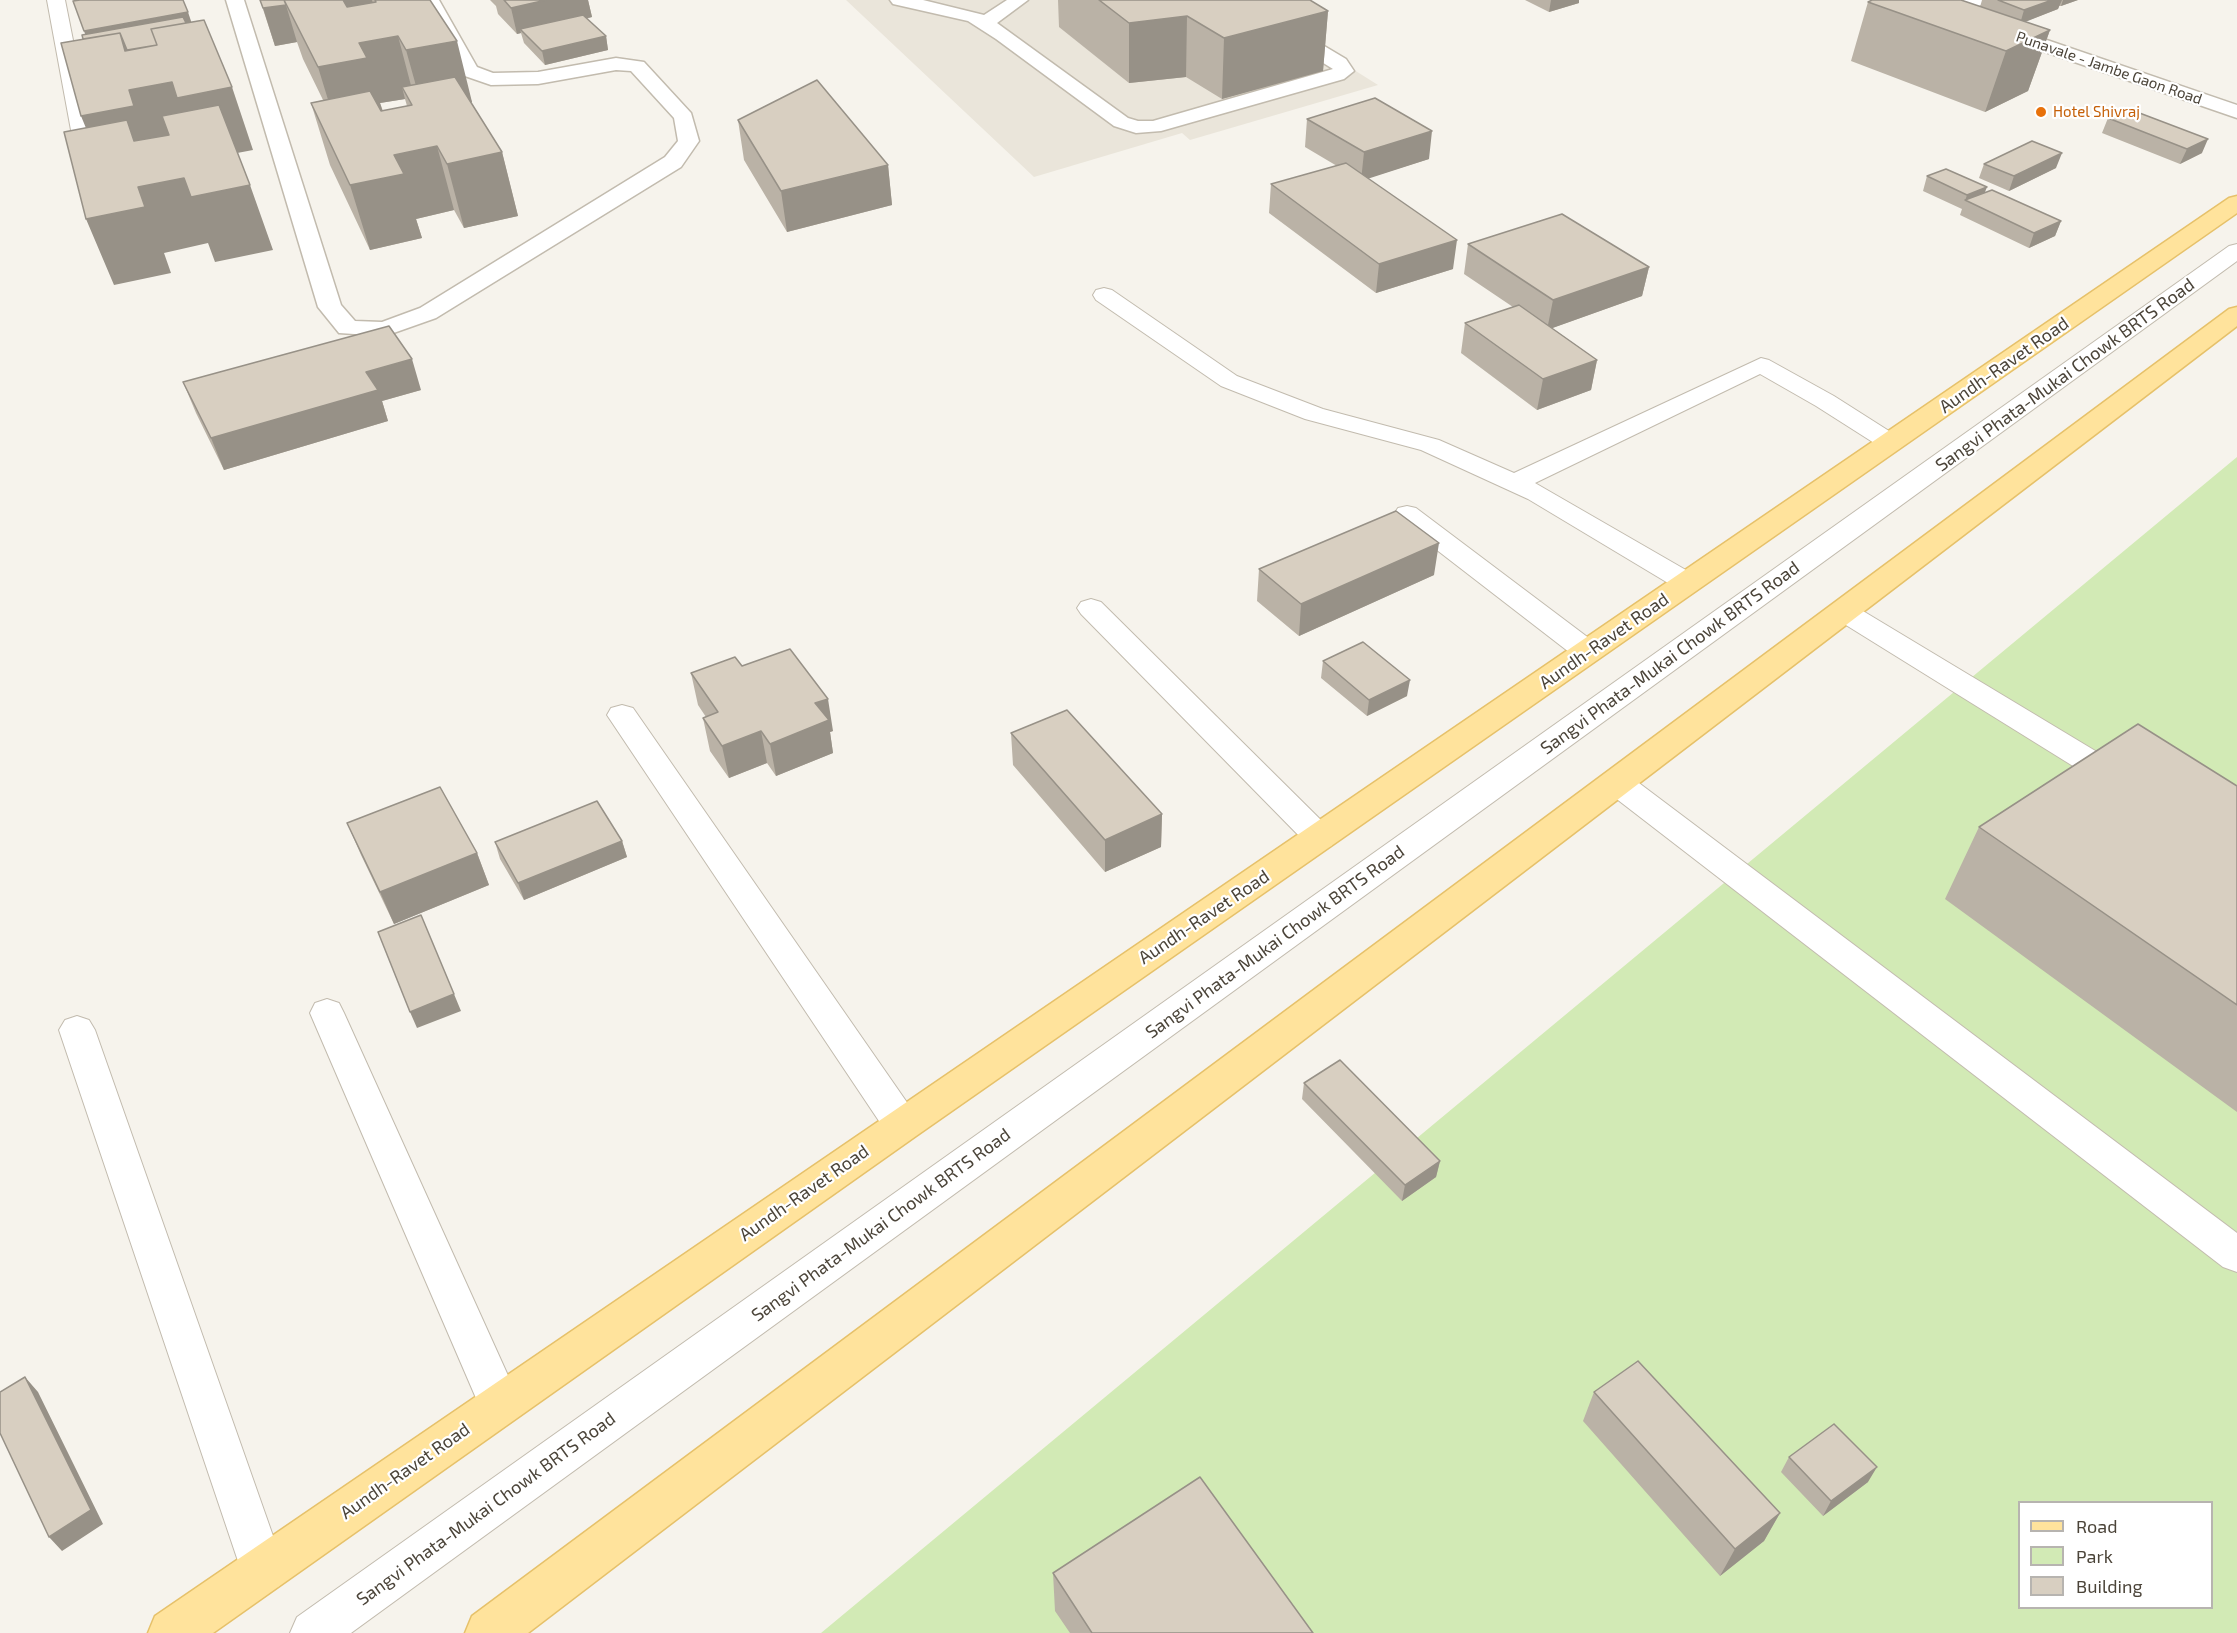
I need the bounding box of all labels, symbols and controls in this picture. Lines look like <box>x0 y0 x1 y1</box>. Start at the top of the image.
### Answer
street label: Punavale - Jambe Gaon Road <box>2014 28 2204 108</box>
place label: Hotel Shivraj <box>2053 103 2140 121</box>
marker: Hotel Shivraj <box>2034 105 2048 119</box>
street label: Sangvi Phata-Mukai Chowk BRTS Road <box>1931 274 2199 476</box>
street label: Aundh-Ravet Road <box>1935 312 2073 418</box>
street label: Sangvi Phata-Mukai Chowk BRTS Road <box>1536 557 1804 759</box>
street label: Aundh-Ravet Road <box>1535 588 1673 694</box>
street label: Sangvi Phata-Mukai Chowk BRTS Road <box>1141 841 1409 1043</box>
street label: Aundh-Ravet Road <box>1134 865 1274 969</box>
street label: Sangvi Phata-Mukai Chowk BRTS Road <box>747 1124 1015 1326</box>
street label: Aundh-Ravet Road <box>735 1140 873 1246</box>
street label: Sangvi Phata-Mukai Chowk BRTS Road <box>352 1408 620 1610</box>
street label: Aundh-Ravet Road <box>336 1418 474 1524</box>
legend <box>2018 1501 2213 1609</box>
text: Road <box>2076 1515 2117 1537</box>
text: Park <box>2076 1545 2113 1567</box>
text: Building <box>2076 1575 2143 1597</box>

